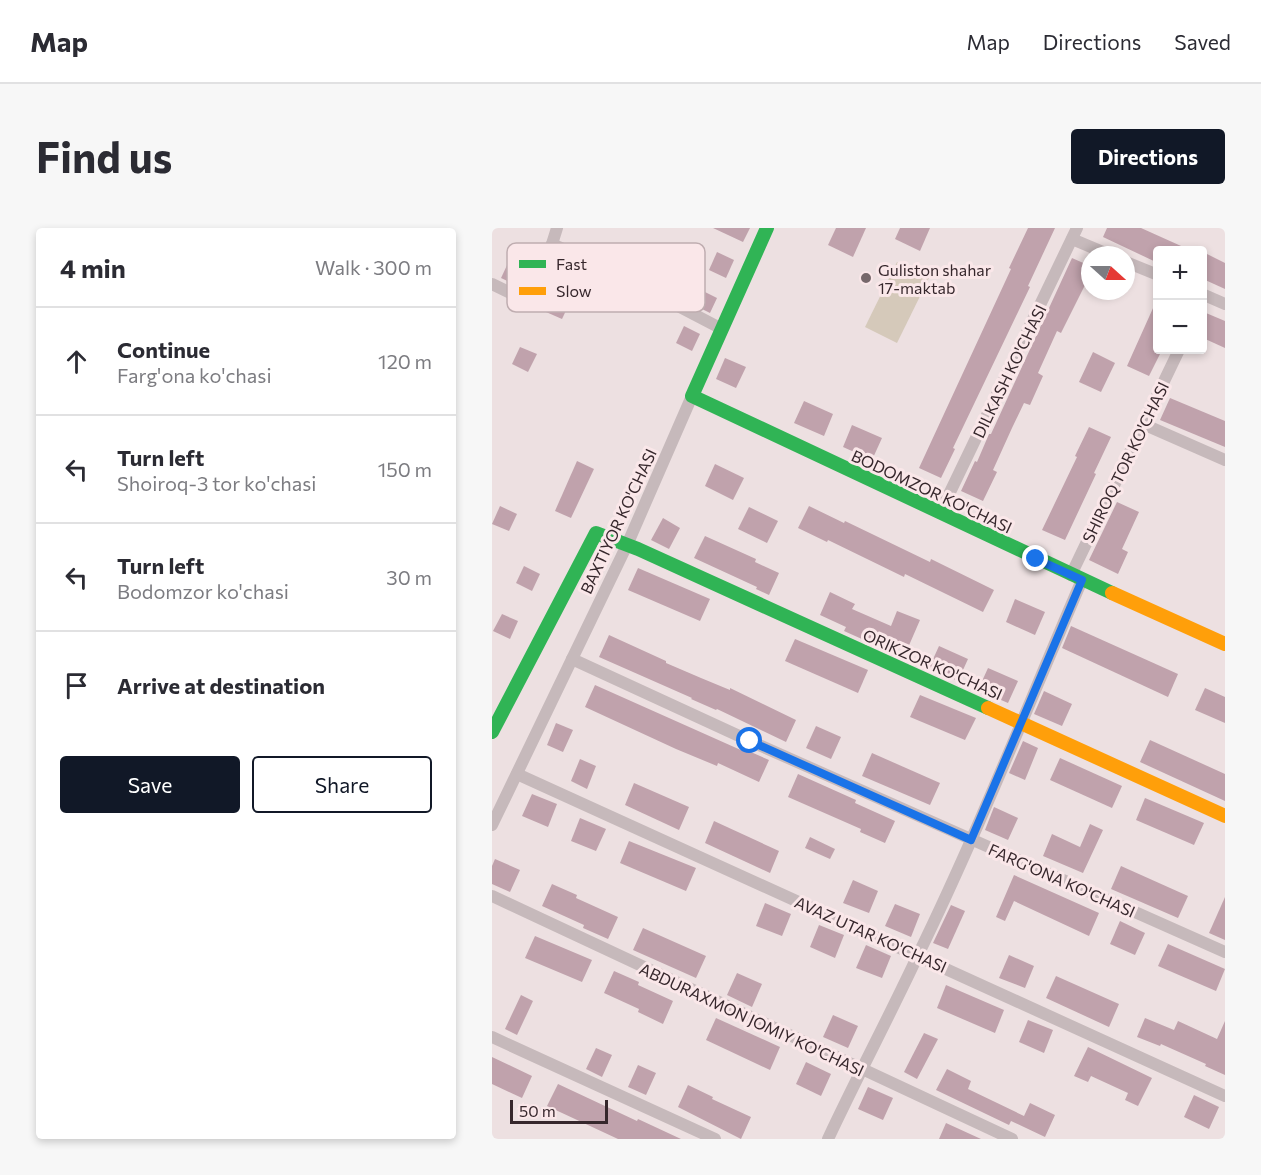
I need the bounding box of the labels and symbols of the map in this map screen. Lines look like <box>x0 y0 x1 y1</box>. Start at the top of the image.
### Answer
legend <box>507 243 705 312</box>
north arrow <box>1081 246 1135 300</box>
text: Fast <box>556 254 587 273</box>
place label: Guliston shahar 17-maktab <box>878 260 992 297</box>
marker: Guliston shahar 17-maktab <box>859 271 873 285</box>
text: Slow <box>556 281 592 300</box>
street label: DILKASH KO'CHASI <box>968 301 1050 441</box>
street label: SHIROQ TOR KO'CHASI <box>1078 379 1172 545</box>
street label: BAXTIYOR KO'CHASI <box>576 445 660 597</box>
street label: BODOMZOR KO'CHASI <box>849 445 1015 537</box>
route end <box>1022 545 1048 571</box>
street label: ORIKZOR KO'CHASI <box>860 625 1006 703</box>
route start <box>736 727 762 753</box>
street label: FARG'ONA KO'CHASI <box>986 839 1138 921</box>
street label: AVAZ UTAR KO'CHASI <box>792 892 950 976</box>
street label: ABDURAXMON JOMIY KO'CHASI <box>637 958 867 1080</box>
scale bar <box>510 1097 608 1124</box>

